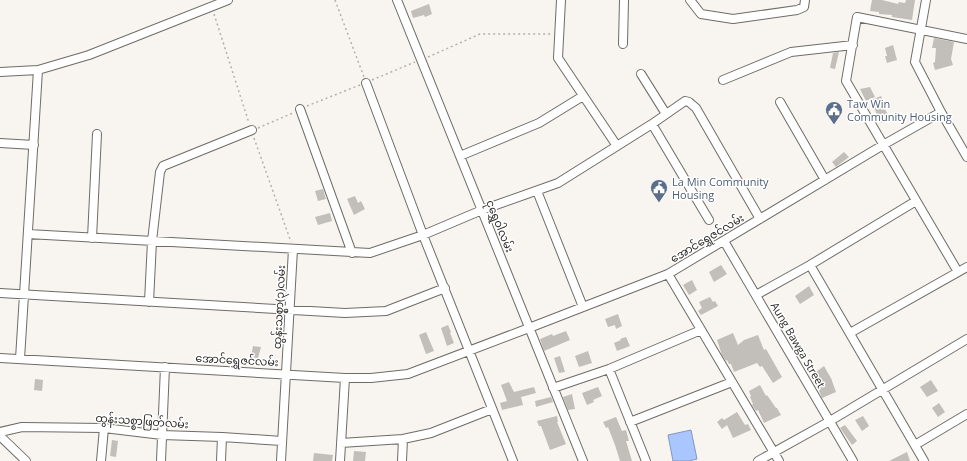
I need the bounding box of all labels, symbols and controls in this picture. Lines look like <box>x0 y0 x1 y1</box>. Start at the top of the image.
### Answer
place label: Taw Win Community Housing <box>847 96 952 124</box>
public building icon: Taw Win Community Housing <box>824 100 844 125</box>
place label: La Min Community Housing <box>672 174 769 202</box>
public building icon: La Min Community Housing <box>649 178 669 203</box>
street label: ငုရွှေဝါလမ်း <box>481 197 518 255</box>
street label: အောင်ရွှေဇင်လမ်း <box>667 210 748 267</box>
street label: ထွန်းသစ္စာ(၃)လမ်း <box>269 264 290 350</box>
street label: Aung Bawga Street <box>768 299 829 390</box>
street label: အောင်ရွှေဇင်လမ်း <box>195 350 279 371</box>
street label: ထွန်းသစ္စာဖြတ်လမ်း <box>95 410 189 434</box>

